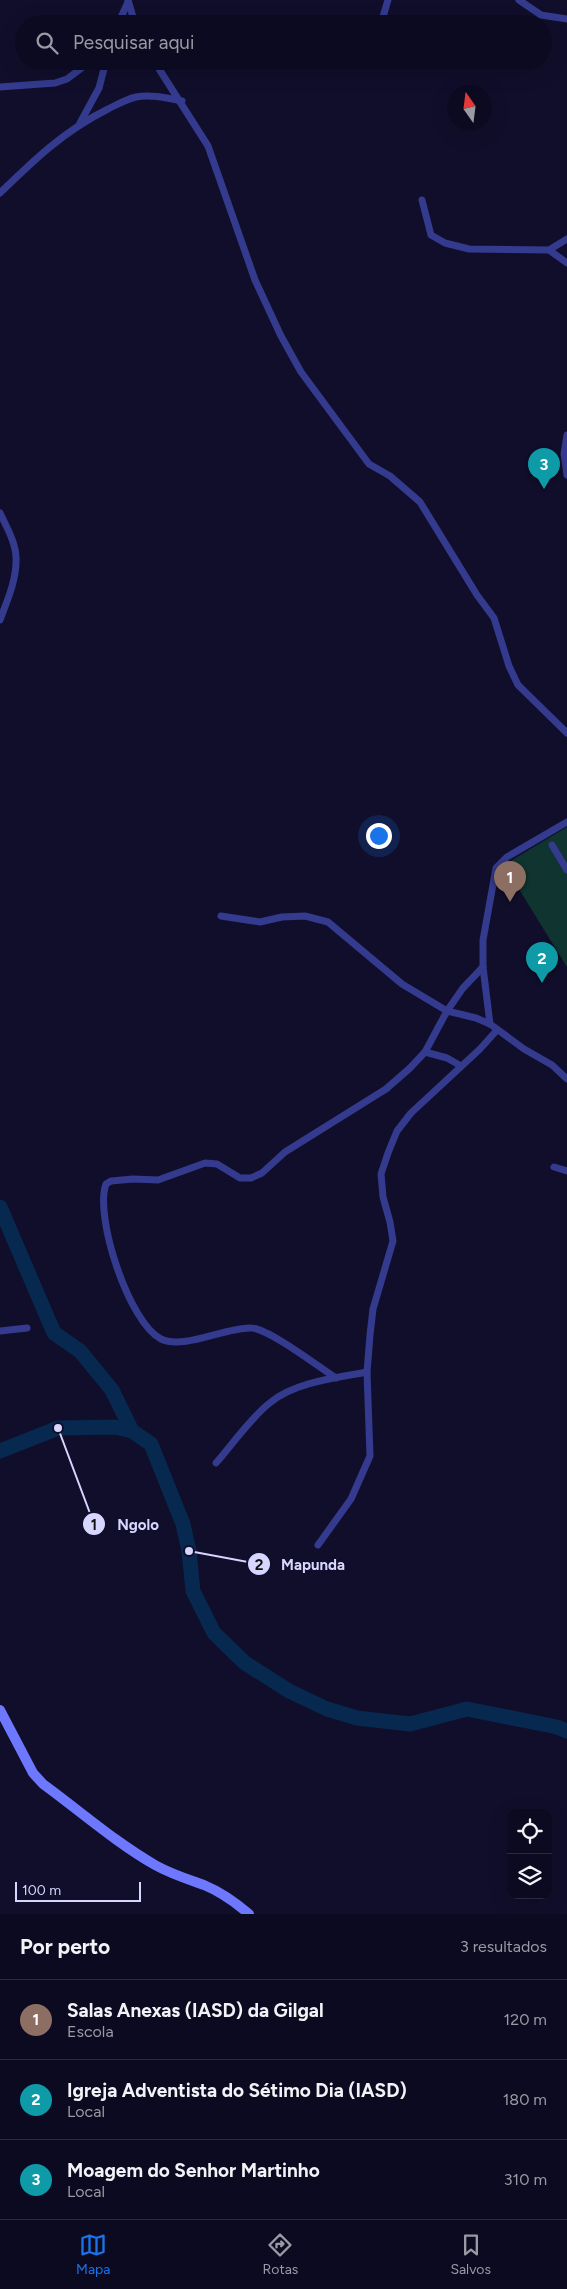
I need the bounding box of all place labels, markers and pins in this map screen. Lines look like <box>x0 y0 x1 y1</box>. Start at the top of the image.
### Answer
pin: 3 <box>528 448 560 489</box>
pin: 1 <box>494 861 526 902</box>
pin: 2 <box>526 942 558 983</box>
callout: Ngolo <box>82 1509 169 1539</box>
callout: Mapunda <box>246 1549 355 1579</box>

